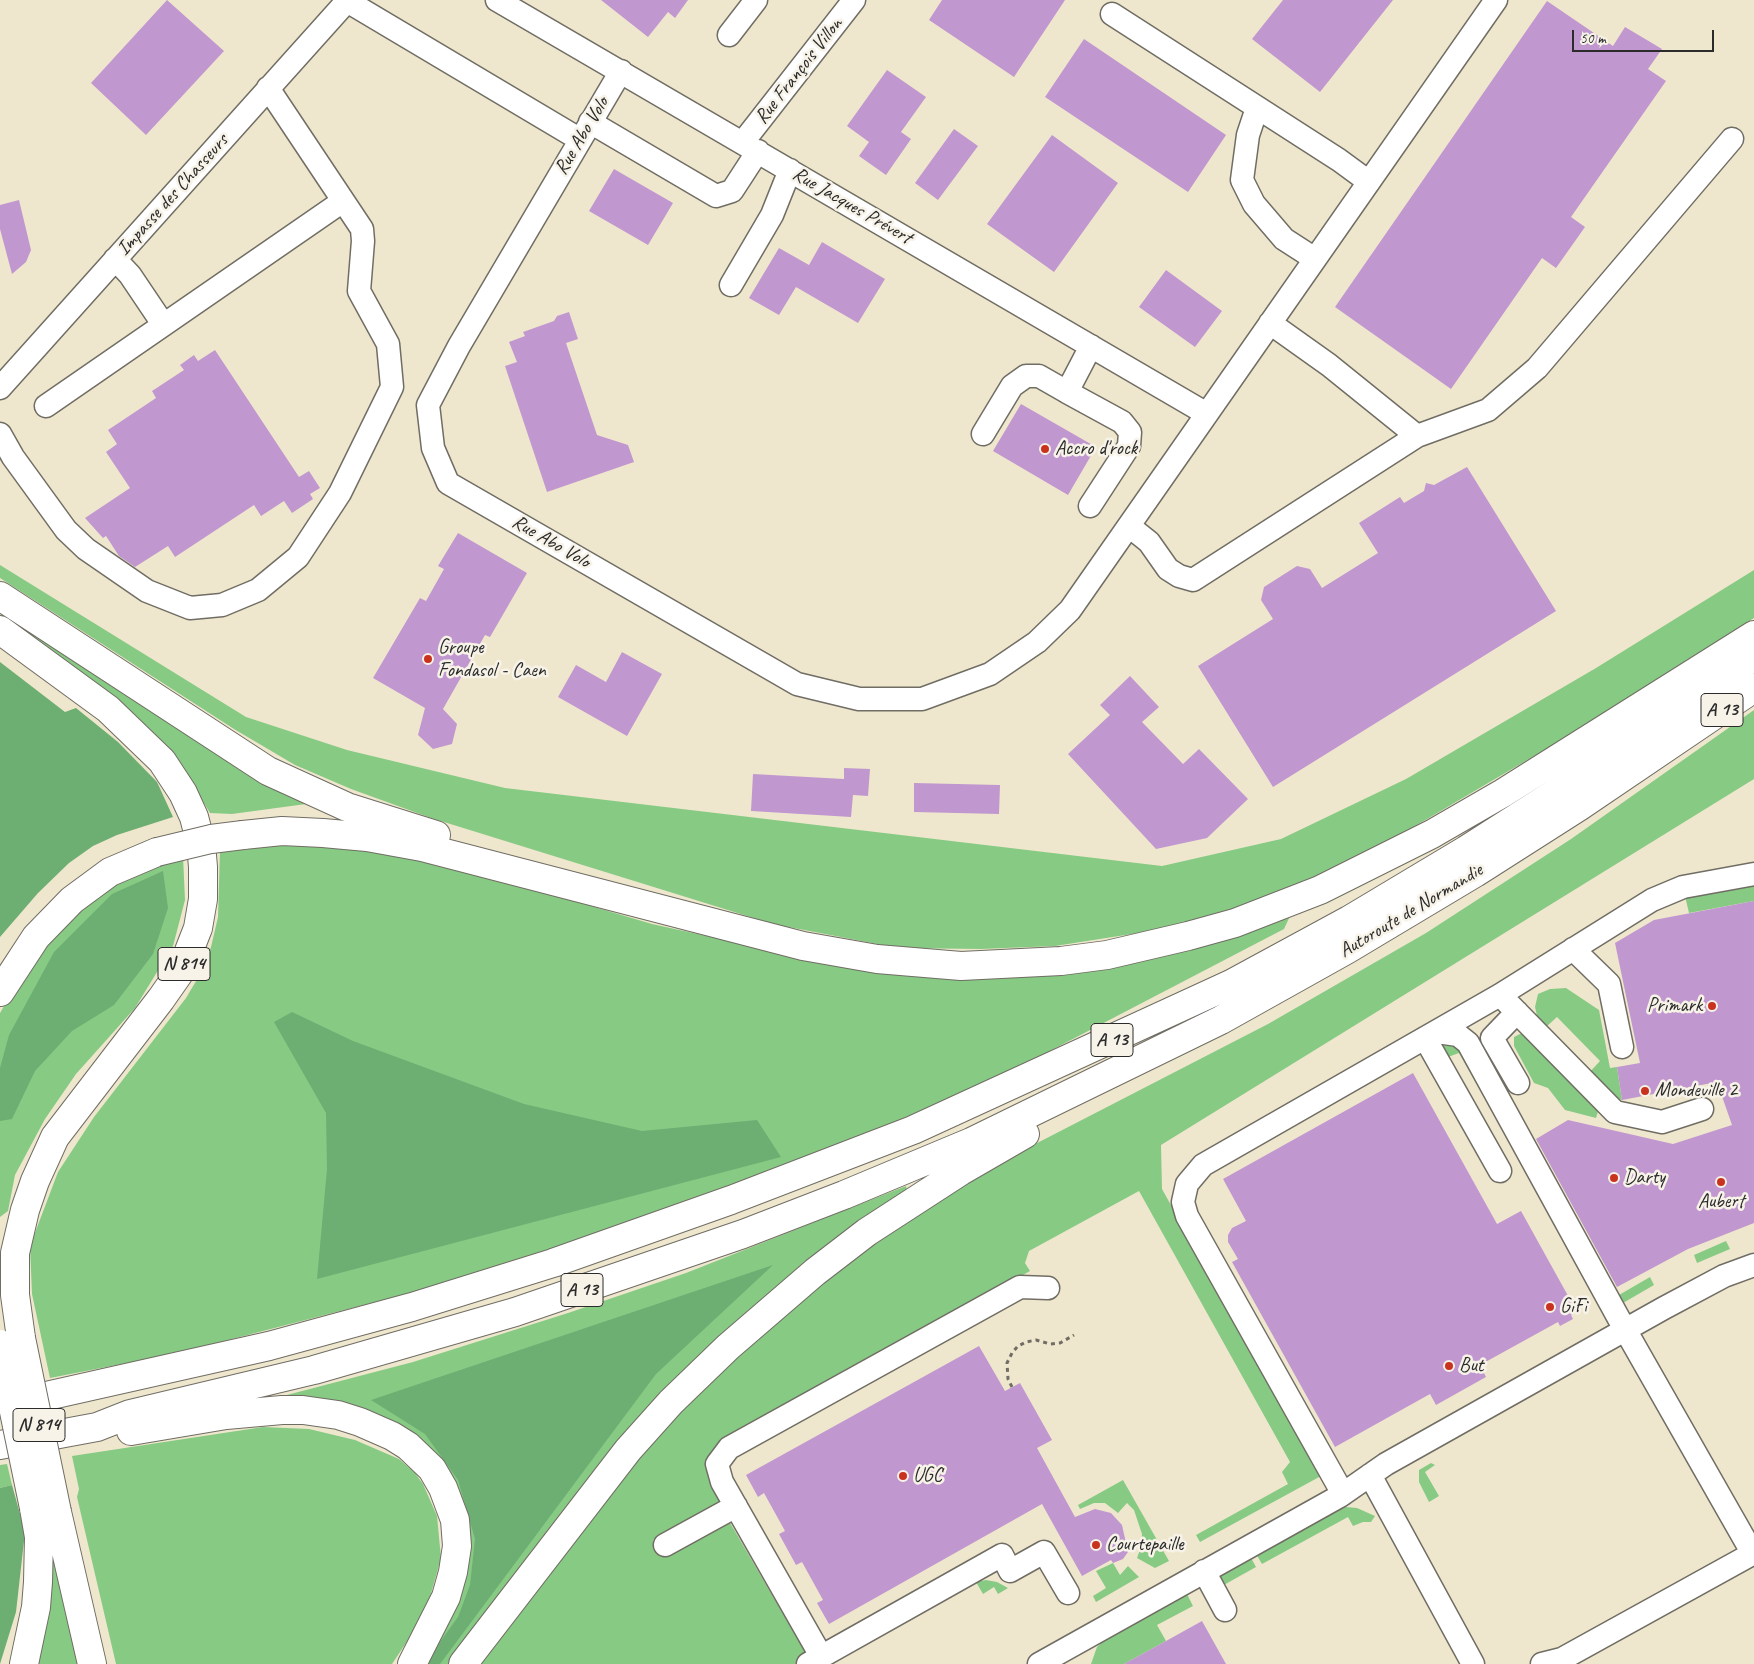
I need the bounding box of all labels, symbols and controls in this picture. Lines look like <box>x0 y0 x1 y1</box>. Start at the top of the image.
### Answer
street label: Rue François Villon <box>750 13 848 129</box>
scale bar <box>1574 20 1716 52</box>
text: 50 m <box>1580 29 1606 48</box>
street label: Rue Abo Volo <box>550 93 614 179</box>
street label: Impasse des Chasseurs <box>112 129 234 261</box>
street label: Rue Jacques Prévert <box>788 162 916 250</box>
place label: Accro d'rock <box>1055 437 1137 461</box>
marker: Accro d'rock <box>1039 443 1051 455</box>
street label: Rue Abo Volo <box>508 510 594 574</box>
place label: Groupe Fondasol - Caen <box>438 636 546 683</box>
marker: Groupe Fondasol - Caen <box>422 653 434 665</box>
road number: A 13 <box>1701 694 1743 726</box>
street label: Autoroute de Normandie <box>1335 859 1487 963</box>
road number: N 814 <box>158 948 210 981</box>
place label: Primark <box>1647 994 1702 1018</box>
marker: Primark <box>1706 1000 1718 1012</box>
road number: A 13 <box>1091 1024 1133 1056</box>
place label: Mondeville 2 <box>1655 1079 1737 1103</box>
marker: Mondeville 2 <box>1639 1085 1651 1097</box>
place label: Darty <box>1624 1166 1665 1190</box>
marker: Darty <box>1608 1172 1620 1184</box>
marker: Aubert <box>1715 1176 1727 1188</box>
place label: Aubert <box>1698 1190 1744 1214</box>
road number: A 13 <box>561 1274 603 1306</box>
place label: GiFi <box>1560 1295 1587 1319</box>
marker: GiFi <box>1544 1301 1556 1313</box>
place label: But <box>1459 1354 1483 1378</box>
marker: But <box>1443 1360 1455 1372</box>
road number: N 814 <box>13 1408 65 1442</box>
place label: UGC <box>913 1464 942 1488</box>
marker: UGC <box>897 1470 909 1482</box>
place label: Courtepaille <box>1106 1533 1184 1557</box>
marker: Courtepaille <box>1090 1539 1102 1551</box>

